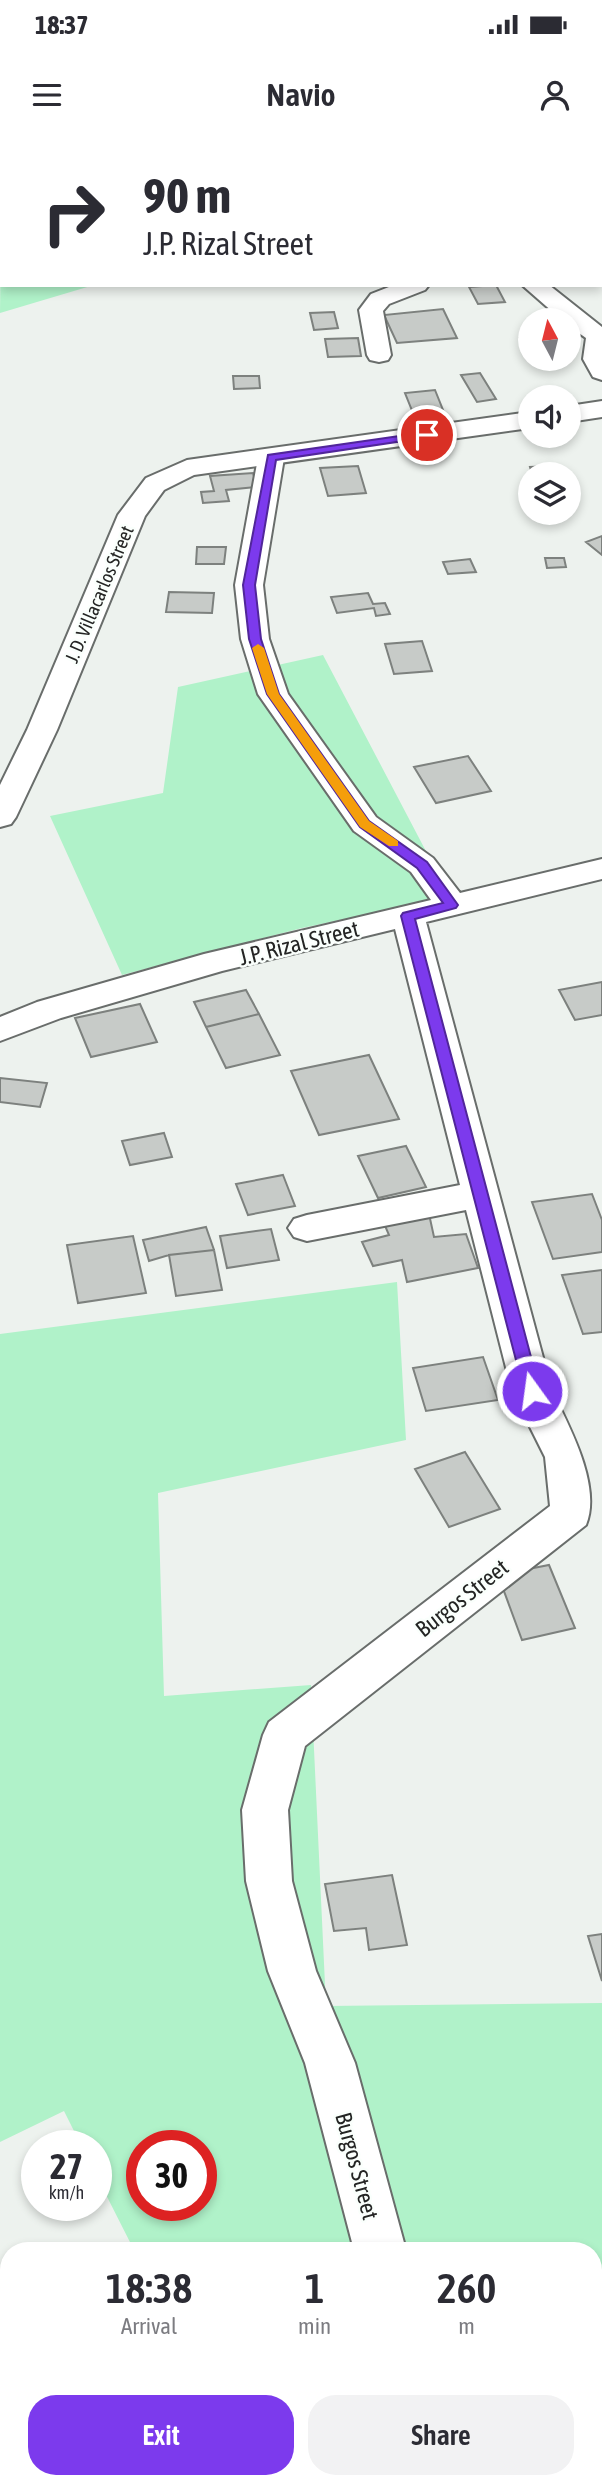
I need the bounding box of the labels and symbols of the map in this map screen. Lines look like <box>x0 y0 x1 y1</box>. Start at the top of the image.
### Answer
north arrow <box>518 308 581 371</box>
pin <box>397 405 457 465</box>
street label: J. D. Villacarlos Street <box>60 522 138 666</box>
street label: J.P. Rizal Street <box>236 916 362 970</box>
position arrow <box>495 1354 569 1428</box>
street label: Burgos Street <box>411 1554 513 1642</box>
street label: Burgos Street <box>330 2109 384 2223</box>
speed limit sign: 30 <box>126 2130 217 2221</box>

